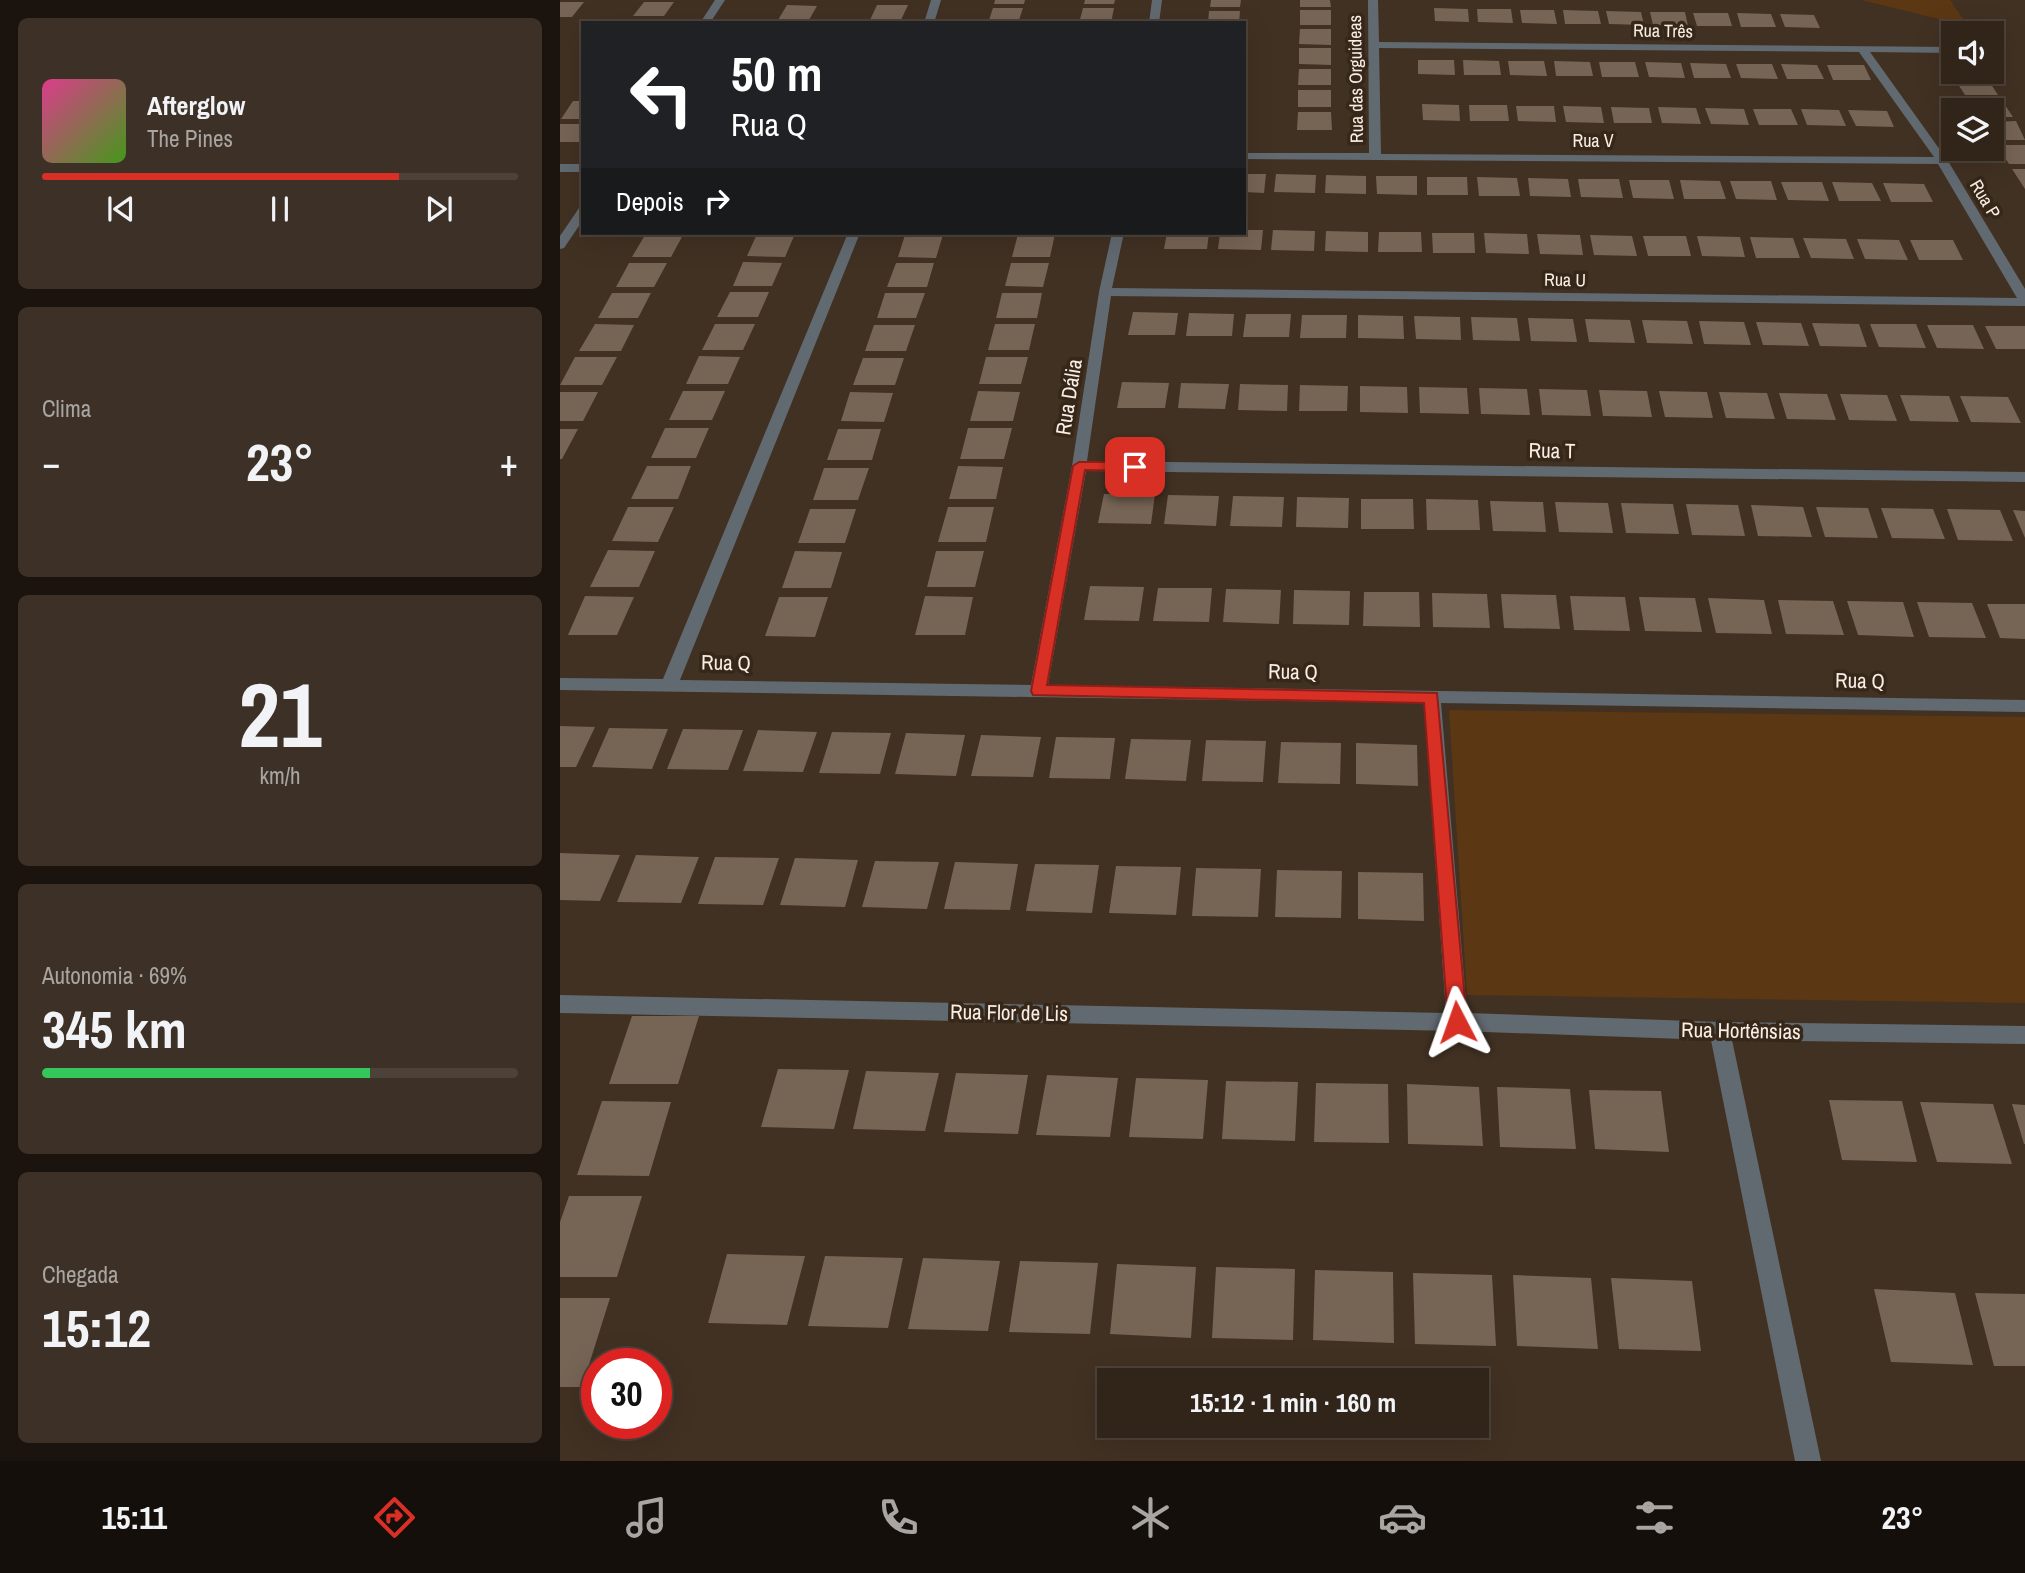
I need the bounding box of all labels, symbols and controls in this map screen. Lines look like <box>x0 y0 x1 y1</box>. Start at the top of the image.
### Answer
street label: Rua das Orguideas <box>1342 15 1369 143</box>
street label: Rua Três <box>1633 17 1693 44</box>
map controls <box>1941 21 2004 161</box>
button: sound <box>1941 21 2004 84</box>
text: 50 m <box>731 40 823 106</box>
icon: left <box>616 49 707 140</box>
text: Afterglow <box>147 88 245 123</box>
button: layers <box>1941 98 2004 161</box>
text: Rua Q <box>731 103 807 146</box>
text: The Pines <box>147 123 233 154</box>
street label: Rua V <box>1572 128 1614 153</box>
street label: Rua P <box>1964 175 2007 223</box>
icon: right <box>698 182 736 220</box>
text: Depois <box>616 184 684 219</box>
icon: previous <box>102 190 140 228</box>
icon: pause <box>261 190 299 228</box>
icon: next <box>420 190 458 228</box>
street label: Rua U <box>1544 267 1586 292</box>
street label: Rua Dália <box>1048 356 1089 437</box>
text: Clima <box>42 393 91 424</box>
text: 23° <box>246 427 314 497</box>
street label: Rua T <box>1528 436 1576 465</box>
text: − <box>42 437 60 488</box>
text: + <box>500 437 518 488</box>
pin <box>1105 437 1165 497</box>
icon: arrive <box>1116 448 1154 486</box>
street label: Rua Q <box>701 648 751 677</box>
text: 21 <box>239 653 322 775</box>
street label: Rua Q <box>1268 657 1318 686</box>
street label: Rua Q <box>1835 666 1885 695</box>
text: km/h <box>260 760 300 791</box>
text: Autonomia · 69% <box>42 960 187 991</box>
position arrow <box>1420 985 1494 1059</box>
text: 345 km <box>42 994 187 1064</box>
street label: Rua Flor de Lis <box>950 997 1068 1028</box>
street label: Rua Hortênsias <box>1681 1015 1801 1046</box>
text: Chegada <box>42 1259 119 1290</box>
text: 15:12 <box>42 1293 151 1363</box>
speed limit sign: 30 <box>581 1348 672 1439</box>
text: 15:12 · 1 min · 160 m <box>1190 1385 1396 1420</box>
icon: directions <box>370 1493 419 1542</box>
icon: music <box>622 1493 671 1542</box>
icon: phone <box>874 1493 923 1542</box>
icon: climate <box>1126 1493 1175 1542</box>
icon: car <box>1378 1493 1427 1542</box>
icon: filters <box>1630 1493 1679 1542</box>
text: 15:11 <box>101 1496 167 1539</box>
text: 23° <box>1881 1496 1923 1539</box>

